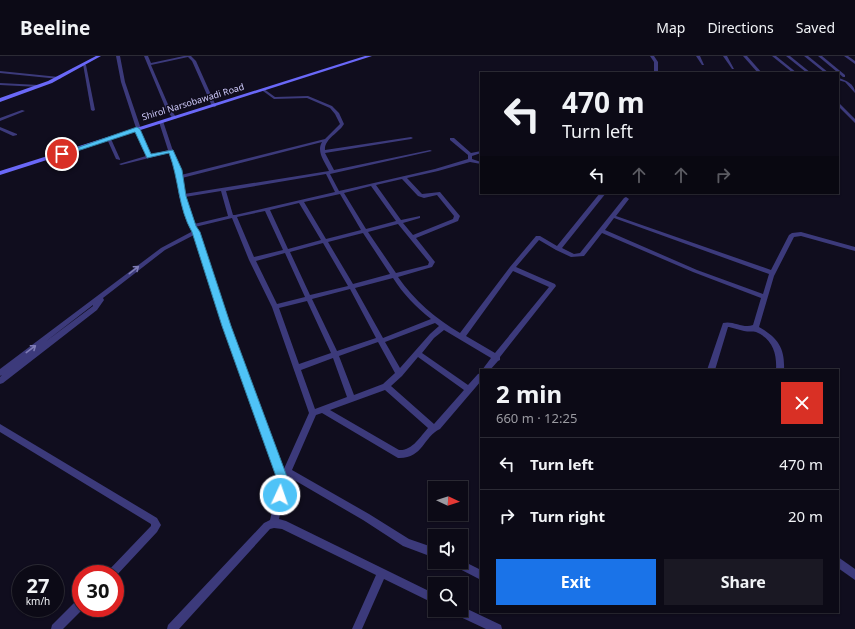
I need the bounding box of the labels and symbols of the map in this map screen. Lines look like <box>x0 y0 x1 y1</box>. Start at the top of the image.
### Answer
street label: Shirol Narsobawadi Road <box>140 80 246 123</box>
pin <box>45 137 79 171</box>
one-way arrow <box>129 266 140 274</box>
one-way arrow <box>26 345 37 354</box>
position arrow <box>259 474 301 516</box>
north arrow <box>428 481 468 521</box>
speed limit sign: 30 <box>72 565 124 617</box>

